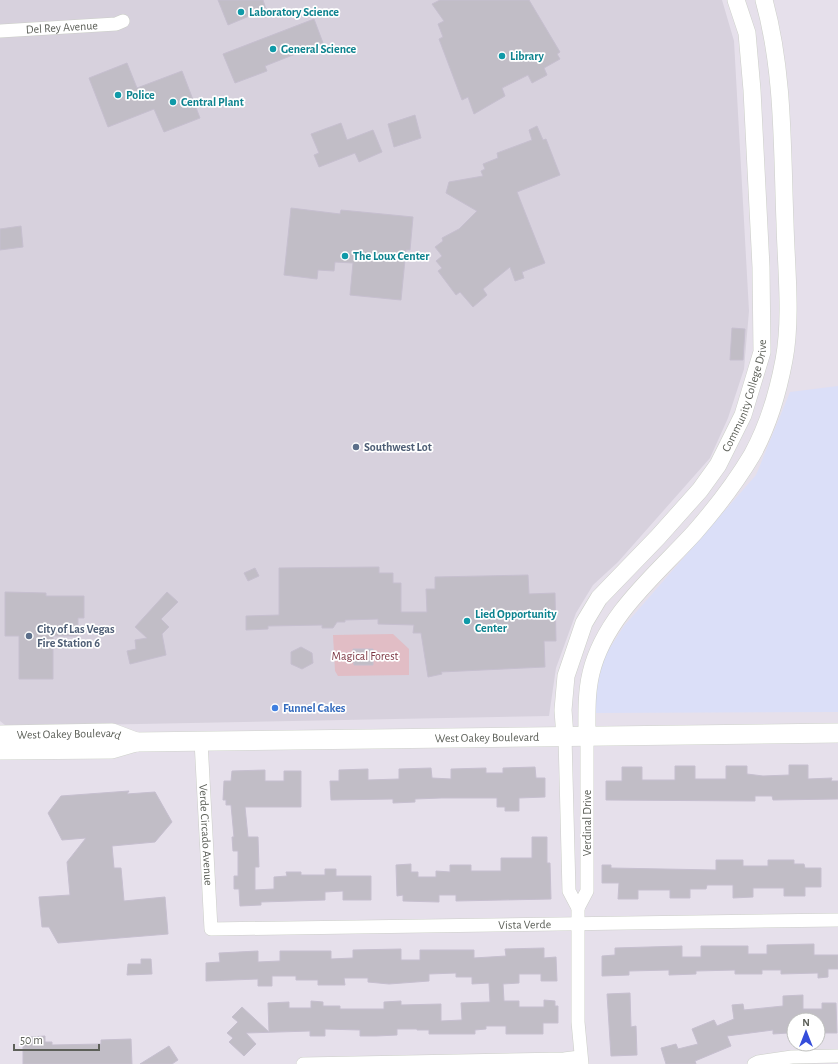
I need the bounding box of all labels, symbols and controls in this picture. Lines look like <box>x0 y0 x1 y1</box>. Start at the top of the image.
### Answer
place label: Laboratory Science <box>249 6 339 19</box>
marker: Laboratory Science <box>236 7 246 17</box>
street label: Del Rey Avenue <box>25 19 98 35</box>
place label: General Science <box>281 43 357 55</box>
marker: General Science <box>268 44 278 54</box>
place label: Library <box>510 50 545 63</box>
marker: Library <box>497 51 507 61</box>
place label: Police <box>126 89 155 101</box>
marker: Police <box>113 90 123 100</box>
place label: Central Plant <box>181 96 244 108</box>
marker: Central Plant <box>168 97 178 107</box>
place label: The Loux Center <box>353 250 430 262</box>
marker: The Loux Center <box>340 251 350 261</box>
street label: Community College Drive <box>720 339 768 454</box>
place label: Southwest Lot <box>364 441 432 453</box>
marker: Southwest Lot <box>351 442 361 452</box>
place label: Lied Opportunity Center <box>475 608 557 634</box>
marker: Lied Opportunity Center <box>462 616 472 626</box>
place label: City of Las Vegas Fire Station 6 <box>37 623 115 649</box>
marker: City of Las Vegas Fire Station 6 <box>24 631 34 641</box>
park label: Magical Forest <box>332 650 399 662</box>
place label: Funnel Cakes <box>283 702 346 714</box>
marker: Funnel Cakes <box>270 703 280 713</box>
street label: West Oakey Boulevard <box>17 727 123 742</box>
street label: West Oakey Boulevard <box>435 731 539 745</box>
street label: Verde Circado Avenue <box>197 784 215 886</box>
street label: Verdinal Drive <box>581 790 593 856</box>
street label: Vista Verde <box>498 918 551 931</box>
north arrow <box>786 1012 826 1052</box>
text: N <box>802 1017 810 1028</box>
scale bar <box>14 1026 99 1052</box>
text: 50 m <box>20 1034 43 1046</box>

